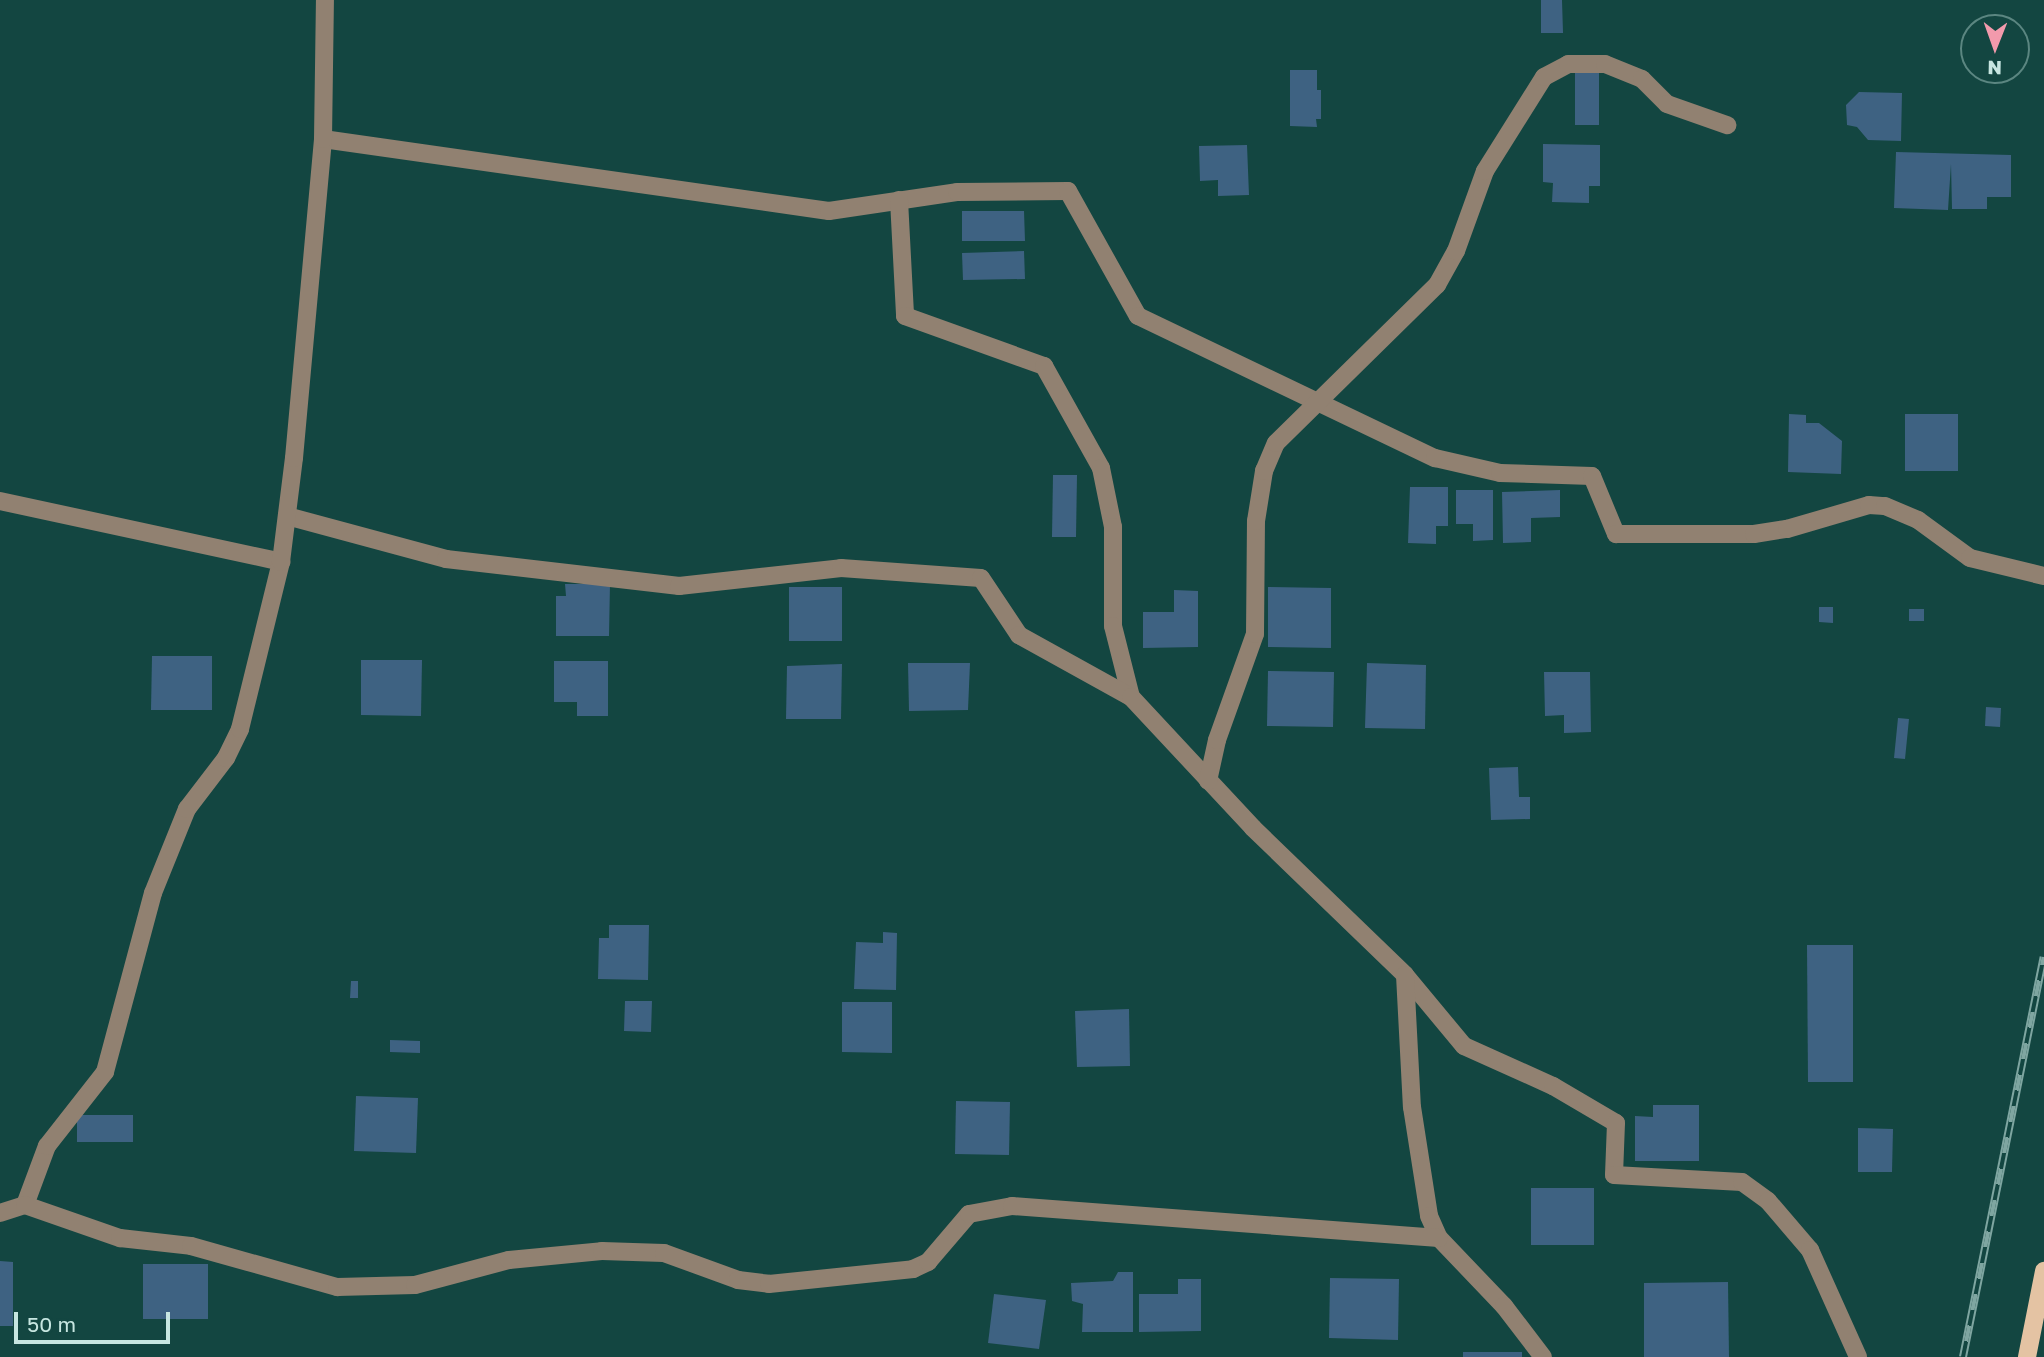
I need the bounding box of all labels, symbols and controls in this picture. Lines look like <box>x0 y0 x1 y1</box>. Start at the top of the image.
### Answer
north arrow <box>1960 14 2030 84</box>
text: N <box>1987 57 2002 80</box>
scale bar <box>18 1298 173 1342</box>
text: 50 m <box>27 1311 76 1337</box>

